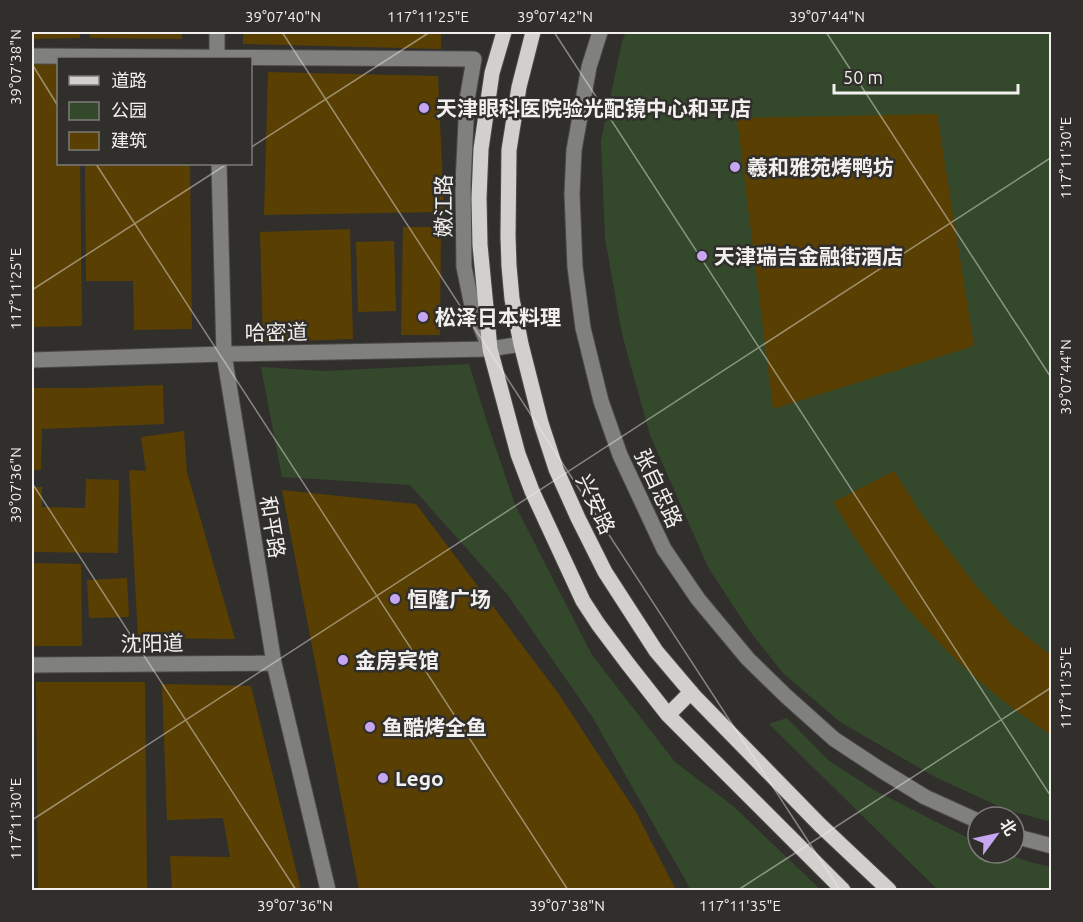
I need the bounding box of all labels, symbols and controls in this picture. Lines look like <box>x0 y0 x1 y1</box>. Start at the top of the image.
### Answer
text: 39°07'40"N <box>245 8 321 25</box>
text: 117°11'25"E <box>387 8 469 25</box>
text: 39°07'42"N <box>517 8 593 25</box>
text: 39°07'44"N <box>789 8 865 25</box>
text: 39°07'38"N <box>7 29 24 105</box>
legend <box>57 57 252 165</box>
scale bar <box>834 57 1018 95</box>
text: 50 m <box>843 67 883 87</box>
text: 道路 <box>111 70 147 90</box>
place label: 天津眼科医院验光配镜中心和平店 <box>436 96 751 120</box>
text: 公园 <box>111 100 147 120</box>
marker: 天津眼科医院验光配镜中心和平店 <box>417 101 431 115</box>
text: 117°11'30"E <box>1057 117 1074 199</box>
text: 建筑 <box>111 130 147 150</box>
place label: 羲和雅苑烤鸭坊 <box>747 155 894 179</box>
marker: 羲和雅苑烤鸭坊 <box>728 160 742 174</box>
street label: 嫩江路 <box>431 175 455 238</box>
place label: 天津瑞吉金融街酒店 <box>714 244 903 268</box>
text: 117°11'25"E <box>7 248 24 330</box>
marker: 天津瑞吉金融街酒店 <box>695 249 709 263</box>
place label: 松泽日本料理 <box>435 305 561 329</box>
marker: 松泽日本料理 <box>416 310 430 324</box>
street label: 哈密道 <box>244 319 308 345</box>
text: 39°07'44"N <box>1057 339 1074 415</box>
street label: 张自忠路 <box>630 445 688 531</box>
text: 39°07'36"N <box>7 447 24 523</box>
street label: 兴安路 <box>572 470 620 538</box>
street label: 和平路 <box>256 494 290 560</box>
place label: 恒隆广场 <box>407 587 491 611</box>
marker: 恒隆广场 <box>388 592 402 606</box>
street label: 沈阳道 <box>120 630 184 656</box>
text: 117°11'35"E <box>1057 647 1074 729</box>
place label: 金房宾馆 <box>355 648 439 672</box>
marker: 金房宾馆 <box>336 653 350 667</box>
place label: 鱼酷烤全鱼 <box>382 715 487 739</box>
marker: 鱼酷烤全鱼 <box>363 720 377 734</box>
place label: Lego <box>395 766 444 790</box>
marker: Lego <box>376 771 390 785</box>
text: 117°11'30"E <box>7 778 24 860</box>
north arrow <box>966 805 1026 865</box>
text: 北 <box>997 815 1020 838</box>
text: 39°07'36"N <box>257 897 333 914</box>
text: 39°07'38"N <box>529 897 605 914</box>
text: 117°11'35"E <box>699 897 781 914</box>

